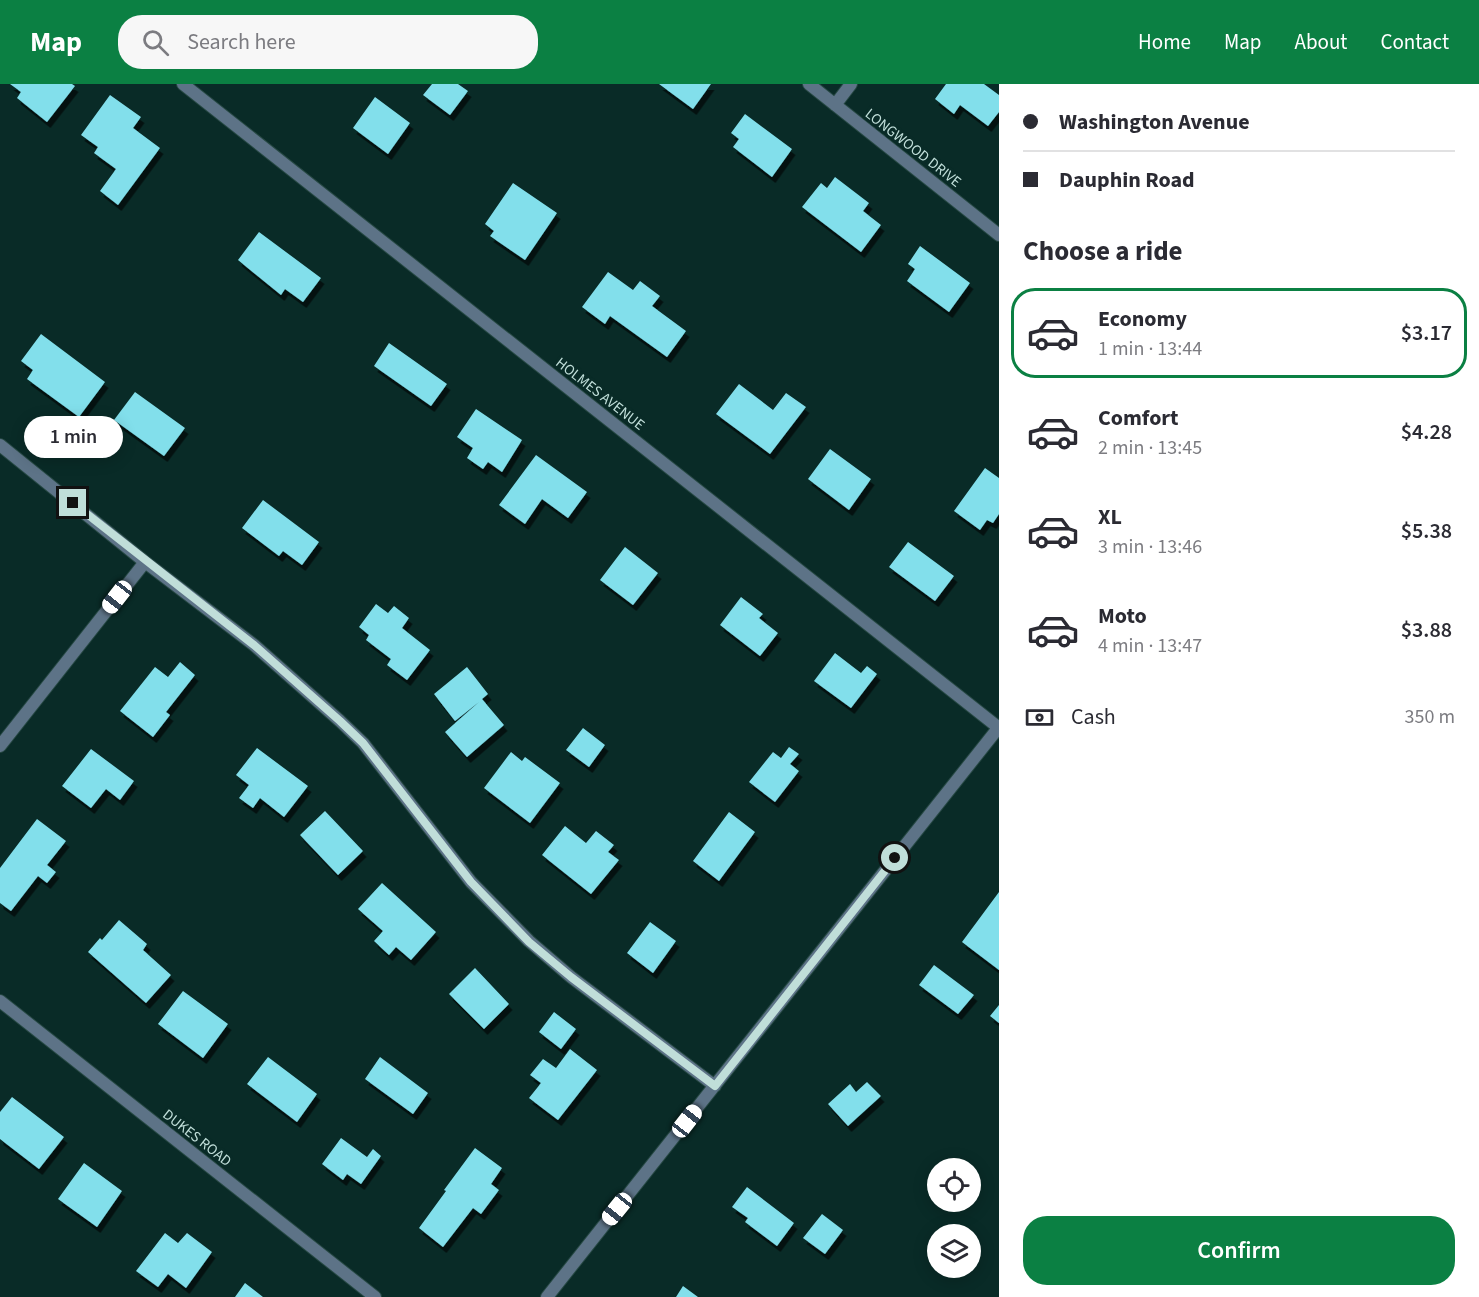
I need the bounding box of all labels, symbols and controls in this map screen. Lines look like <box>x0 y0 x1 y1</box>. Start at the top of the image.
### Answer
search box <box>118 15 538 69</box>
text: Map <box>30 22 82 62</box>
icon: search <box>139 26 172 59</box>
text: Search here <box>187 26 296 58</box>
text: Home <box>1138 27 1191 57</box>
text: Map <box>1224 27 1262 57</box>
text: About <box>1295 27 1347 57</box>
text: Contact <box>1380 27 1449 57</box>
street label: LONGWOOD DRIVE <box>860 104 966 192</box>
text: Washington Avenue <box>1059 106 1250 138</box>
text: Dauphin Road <box>1059 164 1195 196</box>
text: Choose a ride <box>1023 232 1183 271</box>
text: Economy <box>1098 303 1187 335</box>
icon: car <box>1026 306 1080 360</box>
text: $3.17 <box>1401 317 1452 349</box>
text: 1 min · 13:44 <box>1098 335 1202 363</box>
street label: HOLMES AVENUE <box>551 353 649 435</box>
text: Comfort <box>1098 402 1179 434</box>
icon: car <box>1026 405 1080 459</box>
callout: 1 min <box>23 416 122 458</box>
text: $4.28 <box>1401 416 1452 448</box>
text: 1 min <box>50 423 97 451</box>
text: 2 min · 13:45 <box>1098 434 1202 462</box>
route end <box>59 489 86 516</box>
text: XL <box>1098 501 1122 533</box>
icon: car <box>1026 504 1080 558</box>
text: $5.38 <box>1401 515 1452 547</box>
text: 3 min · 13:46 <box>1098 533 1202 561</box>
car <box>99 577 135 617</box>
text: Moto <box>1098 600 1147 632</box>
icon: car <box>1026 603 1080 657</box>
text: $3.88 <box>1401 614 1452 646</box>
text: 4 min · 13:47 <box>1098 632 1202 660</box>
icon: cash <box>1023 701 1056 734</box>
text: Cash <box>1071 701 1116 733</box>
text: 350 m <box>1405 703 1455 731</box>
route start <box>881 844 908 871</box>
car <box>669 1101 705 1141</box>
street label: DUKES ROAD <box>158 1104 236 1172</box>
map controls <box>927 1158 981 1278</box>
button: locate <box>927 1158 981 1212</box>
car <box>599 1189 635 1229</box>
button: Confirm <box>1023 1216 1455 1285</box>
button: layers <box>927 1224 981 1278</box>

